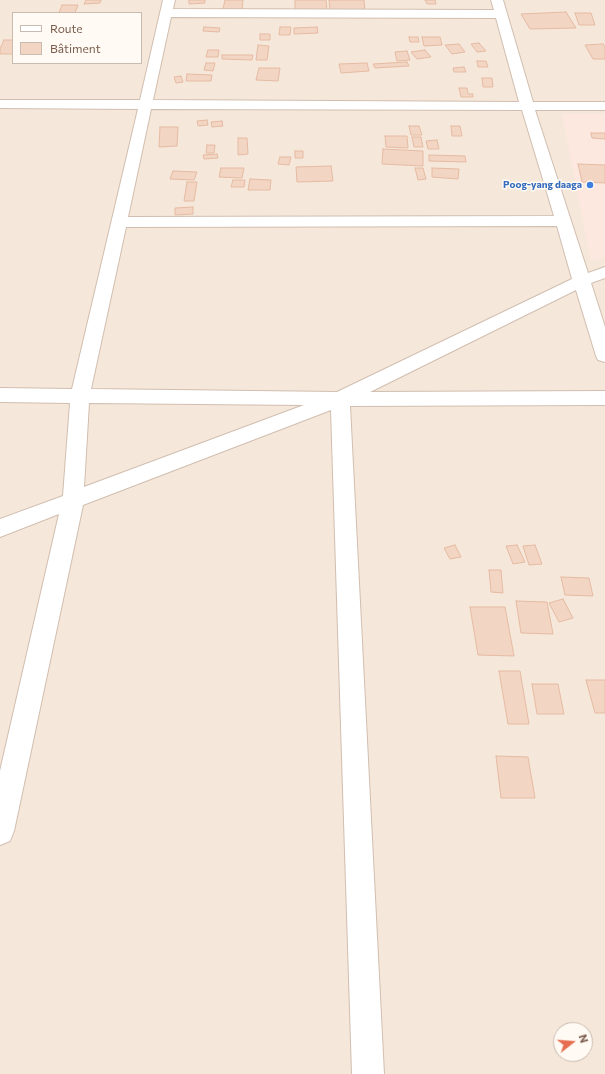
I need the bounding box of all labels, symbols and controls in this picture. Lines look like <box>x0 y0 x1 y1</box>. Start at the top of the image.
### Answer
legend <box>12 12 142 64</box>
text: Route <box>50 21 83 35</box>
text: Bâtiment <box>50 41 101 55</box>
place label: Poog-yang daaga <box>503 179 582 191</box>
marker: Poog-yang daaga <box>585 180 595 190</box>
north arrow <box>553 1022 593 1062</box>
text: N <box>577 1033 591 1044</box>

